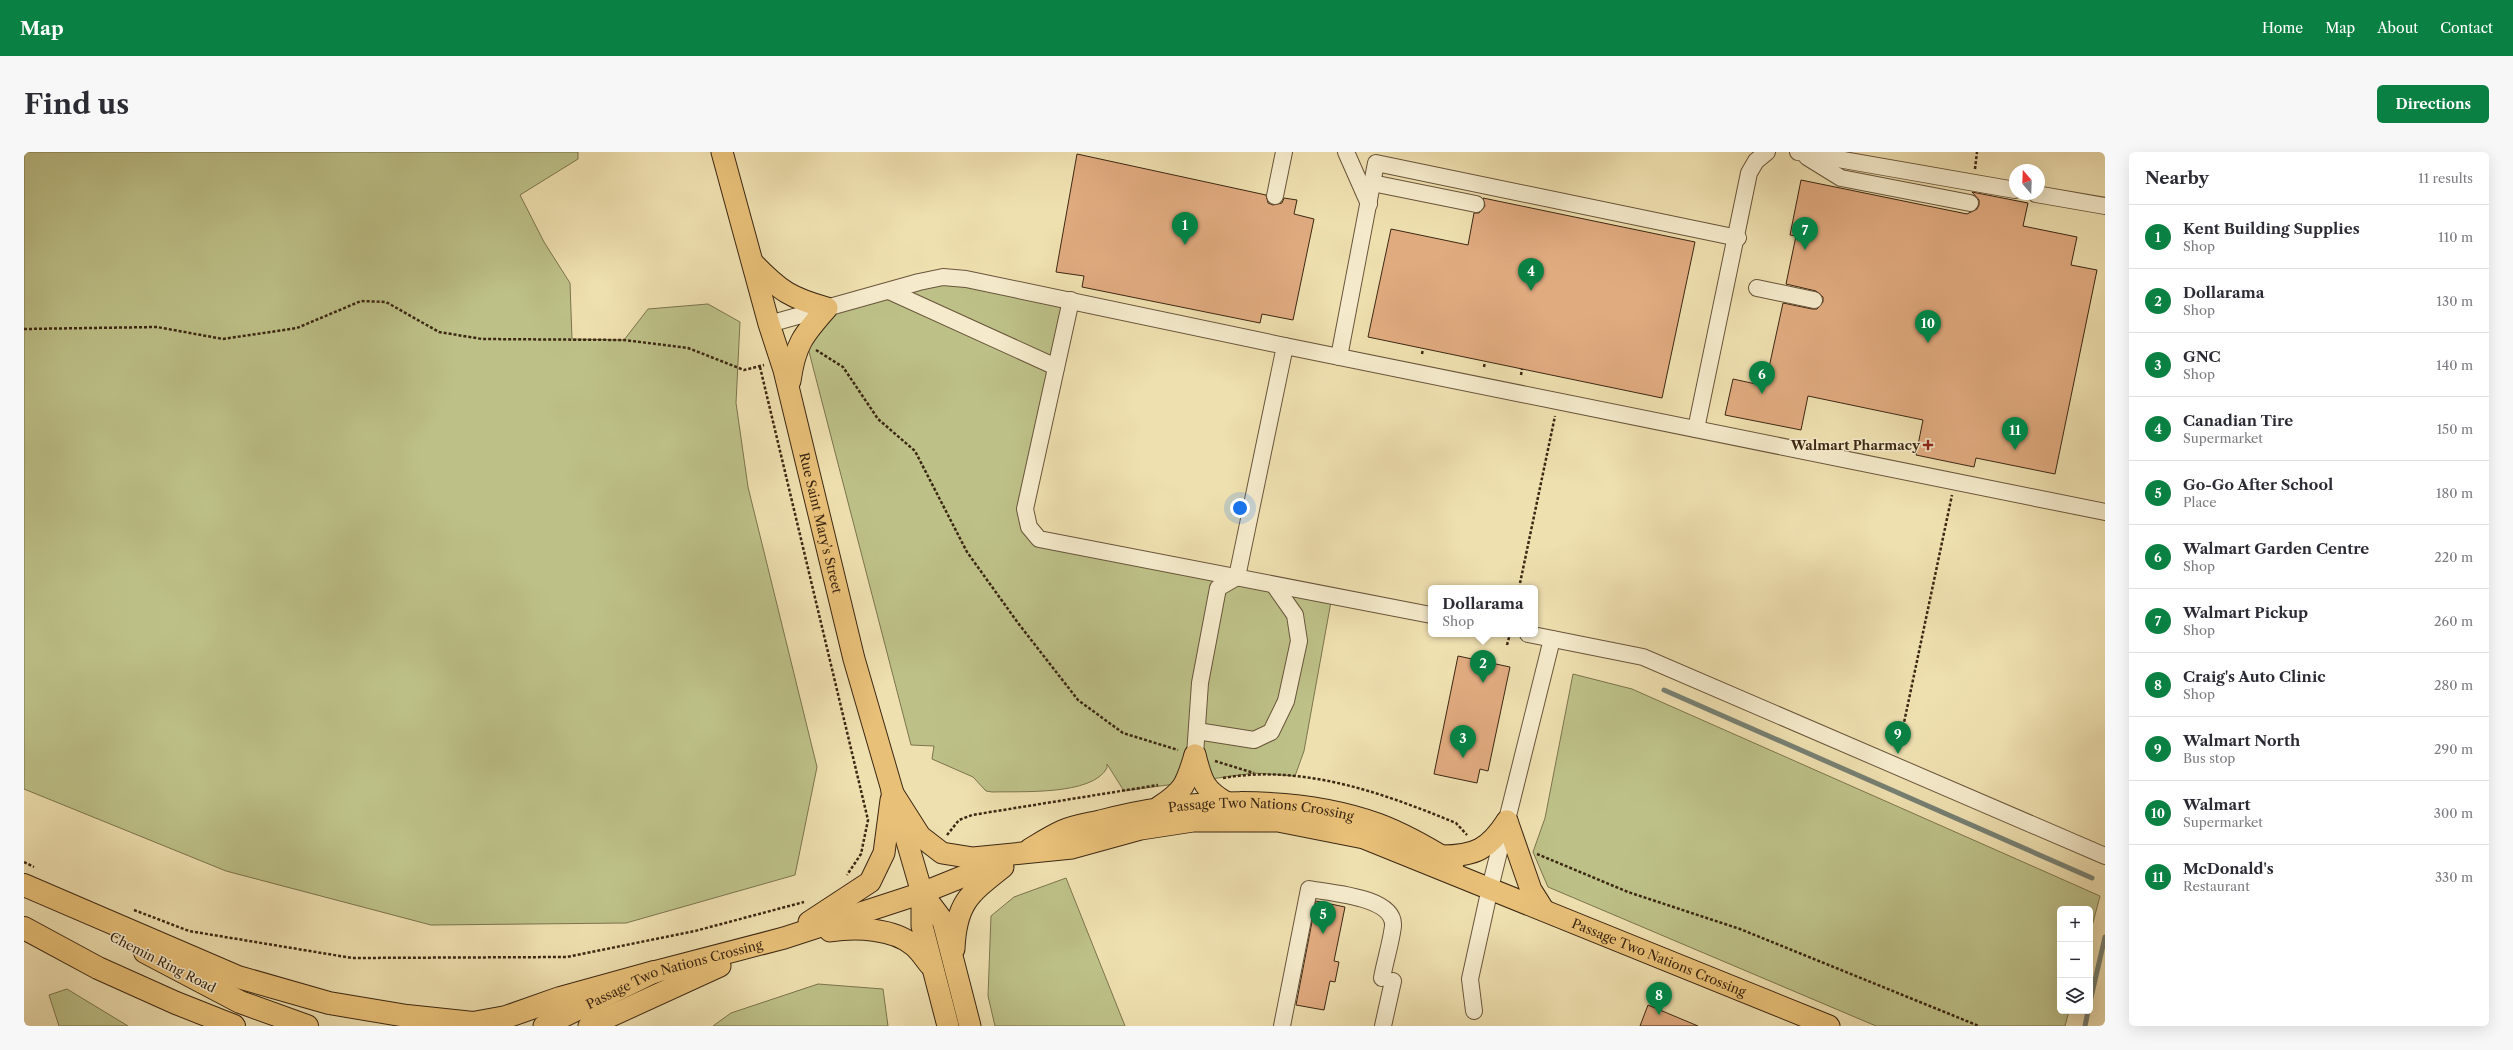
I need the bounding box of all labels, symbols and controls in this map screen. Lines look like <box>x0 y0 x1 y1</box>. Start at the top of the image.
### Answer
text: Map <box>20 17 64 40</box>
text: Home <box>2262 19 2303 37</box>
text: Map <box>2325 19 2355 37</box>
text: About <box>2377 19 2418 37</box>
text: Contact <box>2440 19 2493 37</box>
button: Directions <box>2377 85 2489 123</box>
text: Find us <box>24 87 129 121</box>
north arrow <box>2009 164 2045 200</box>
text: Nearby <box>2145 168 2209 188</box>
text: 11 results <box>2418 170 2473 186</box>
pin: 1 <box>1172 212 1198 245</box>
pin: 7 <box>1792 217 1818 250</box>
text: Kent Building Supplies <box>2183 219 2360 238</box>
text: 1 <box>2155 229 2161 245</box>
text: 110 m <box>2438 229 2473 245</box>
text: Shop <box>2183 238 2215 254</box>
pin: 4 <box>1518 258 1544 291</box>
text: Dollarama <box>2183 283 2264 302</box>
text: 2 <box>2154 293 2162 309</box>
text: 130 m <box>2437 293 2473 309</box>
text: Shop <box>2183 302 2215 318</box>
pin: 10 <box>1915 310 1941 343</box>
text: GNC <box>2183 347 2221 366</box>
text: 3 <box>2154 357 2162 373</box>
text: 140 m <box>2436 357 2473 373</box>
pin: 6 <box>1749 361 1775 394</box>
text: Shop <box>2183 366 2215 382</box>
text: Canadian Tire <box>2183 411 2293 430</box>
pin: 11 <box>2002 417 2028 450</box>
text: 4 <box>2154 421 2162 437</box>
text: 150 m <box>2437 421 2473 437</box>
text: Supermarket <box>2183 430 2263 446</box>
place label: Walmart Pharmacy <box>1790 437 1921 453</box>
marker: Walmart Pharmacy <box>1923 440 1933 450</box>
street label: Rue Saint Mary's Street <box>796 451 846 595</box>
text: Go-Go After School <box>2183 475 2333 494</box>
text: 5 <box>2154 485 2162 501</box>
text: 180 m <box>2436 485 2473 501</box>
text: Place <box>2183 494 2216 510</box>
your location <box>1230 498 1250 518</box>
text: Walmart Garden Centre <box>2183 539 2369 558</box>
text: 6 <box>2154 549 2162 565</box>
text: 220 m <box>2434 549 2473 565</box>
text: Shop <box>2183 558 2215 574</box>
popup <box>1428 585 1538 637</box>
text: Dollarama <box>1442 594 1524 613</box>
text: Walmart Pickup <box>2183 603 2308 622</box>
text: Shop <box>1442 613 1474 629</box>
text: 7 <box>2155 613 2161 629</box>
text: 260 m <box>2434 613 2473 629</box>
text: Shop <box>2183 622 2215 638</box>
pin: 2 <box>1470 650 1496 683</box>
text: Craig's Auto Clinic <box>2183 667 2326 686</box>
text: 8 <box>2154 677 2162 693</box>
text: 280 m <box>2434 677 2473 693</box>
text: Shop <box>2183 686 2215 702</box>
pin: 9 <box>1885 721 1911 754</box>
pin: 3 <box>1450 725 1476 758</box>
text: Walmart North <box>2183 731 2300 750</box>
text: 9 <box>2154 741 2162 757</box>
text: 290 m <box>2434 741 2473 757</box>
text: Bus stop <box>2183 750 2235 766</box>
street label: Passage Two Nations Crossing <box>1167 795 1356 824</box>
text: Walmart <box>2183 795 2251 814</box>
text: 10 <box>2151 805 2165 821</box>
text: 300 m <box>2434 805 2473 821</box>
text: Supermarket <box>2183 814 2263 830</box>
text: McDonald's <box>2183 859 2274 878</box>
text: 11 <box>2152 869 2164 885</box>
text: 330 m <box>2435 869 2473 885</box>
text: Restaurant <box>2183 878 2250 894</box>
pin: 5 <box>1310 901 1336 934</box>
map controls <box>2057 906 2093 1014</box>
button: + <box>2057 906 2093 942</box>
street label: Passage Two Nations Crossing <box>1570 915 1749 1000</box>
street label: Chemin Ring Road <box>107 928 219 996</box>
street label: Passage Two Nations Crossing <box>583 936 764 1012</box>
button: − <box>2057 942 2093 978</box>
button: layers <box>2057 978 2093 1014</box>
pin: 8 <box>1646 982 1672 1015</box>

